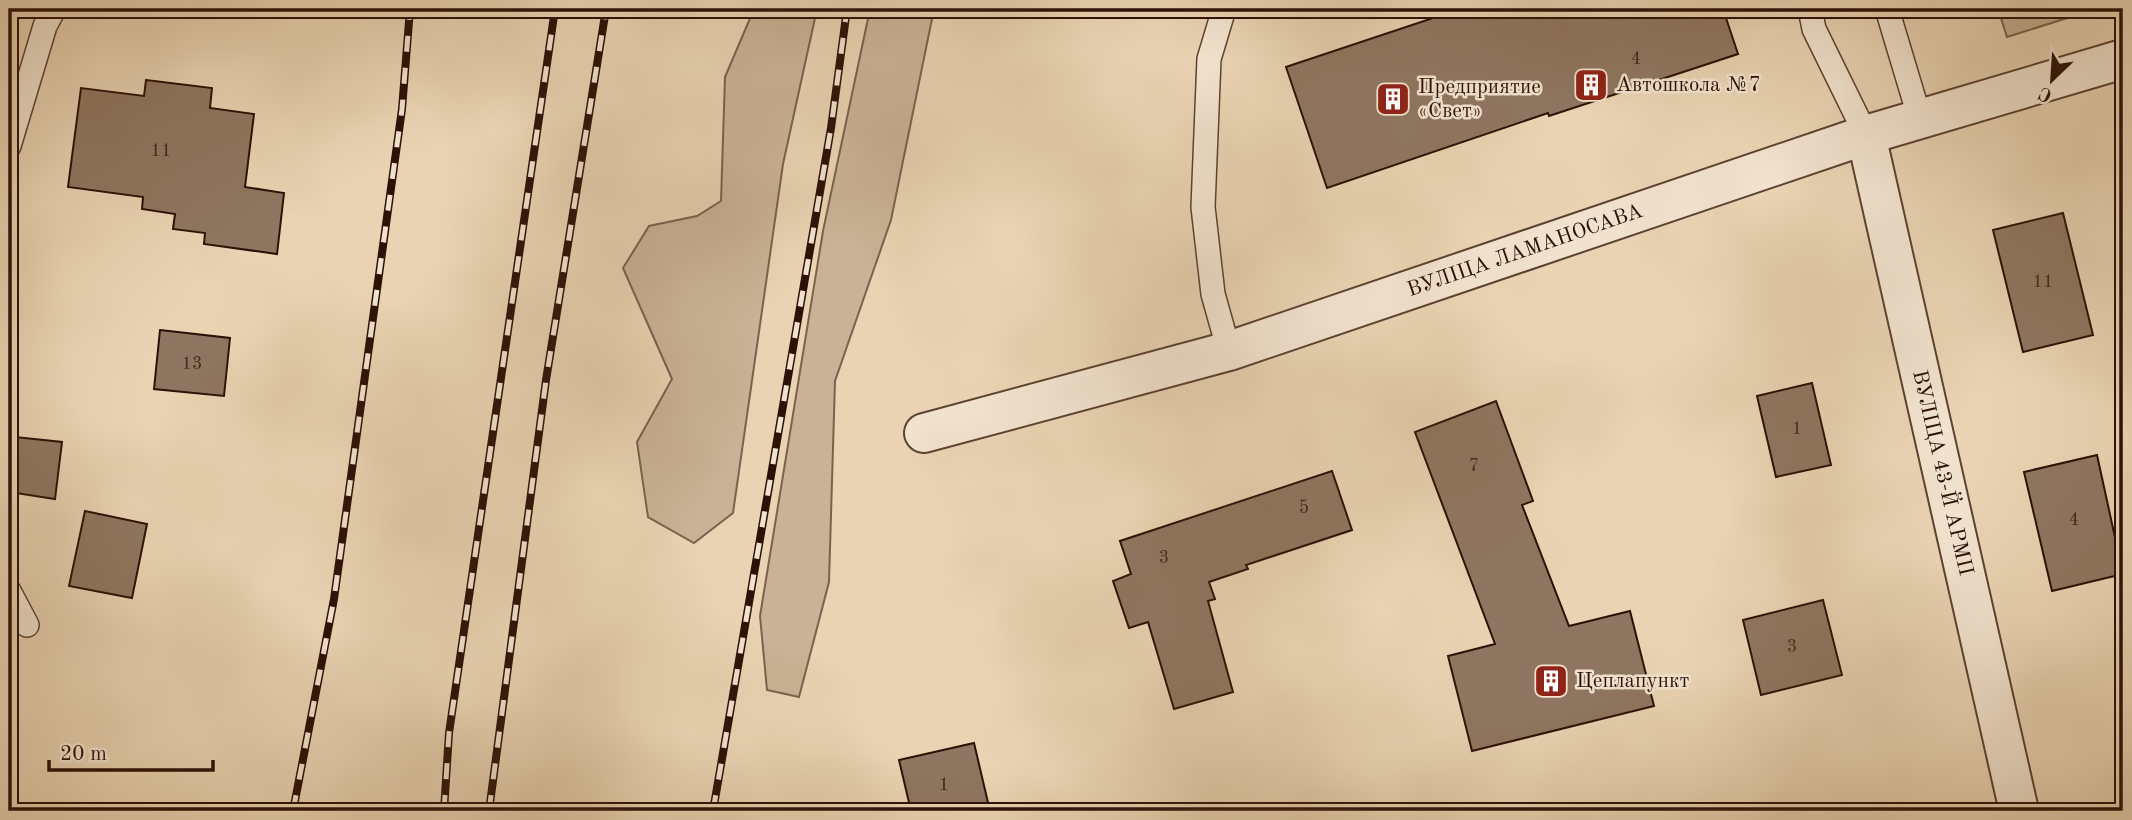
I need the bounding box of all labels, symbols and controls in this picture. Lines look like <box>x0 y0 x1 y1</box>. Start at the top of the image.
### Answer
north arrow <box>2016 46 2086 116</box>
house number: 4 <box>1631 50 1641 68</box>
building icon: Автошкола №7 <box>1572 66 1610 104</box>
place label: Автошкола №7 <box>1616 75 1761 96</box>
place label: Предприятие «Свет» <box>1418 77 1541 122</box>
building icon: Предприятие «Свет» <box>1374 80 1412 118</box>
text: С <box>2036 82 2056 104</box>
house number: 11 <box>151 142 171 160</box>
street label: ВУЛІЦА ЛАМАНОСАВА <box>1405 201 1645 301</box>
house number: 11 <box>2033 273 2053 291</box>
house number: 13 <box>182 355 202 373</box>
street label: ВУЛІЦА 43-Й АРМІІ <box>1908 367 1981 578</box>
house number: 1 <box>1792 420 1802 438</box>
house number: 7 <box>1469 457 1479 475</box>
house number: 5 <box>1299 499 1309 517</box>
house number: 4 <box>2069 511 2079 529</box>
house number: 3 <box>1159 549 1169 567</box>
house number: 3 <box>1787 638 1797 656</box>
building icon: Цеплапункт <box>1532 662 1570 700</box>
place label: Цеплапункт <box>1576 671 1690 692</box>
scale bar <box>49 729 214 773</box>
text: 20 m <box>60 744 107 765</box>
house number: 1 <box>939 776 949 794</box>

